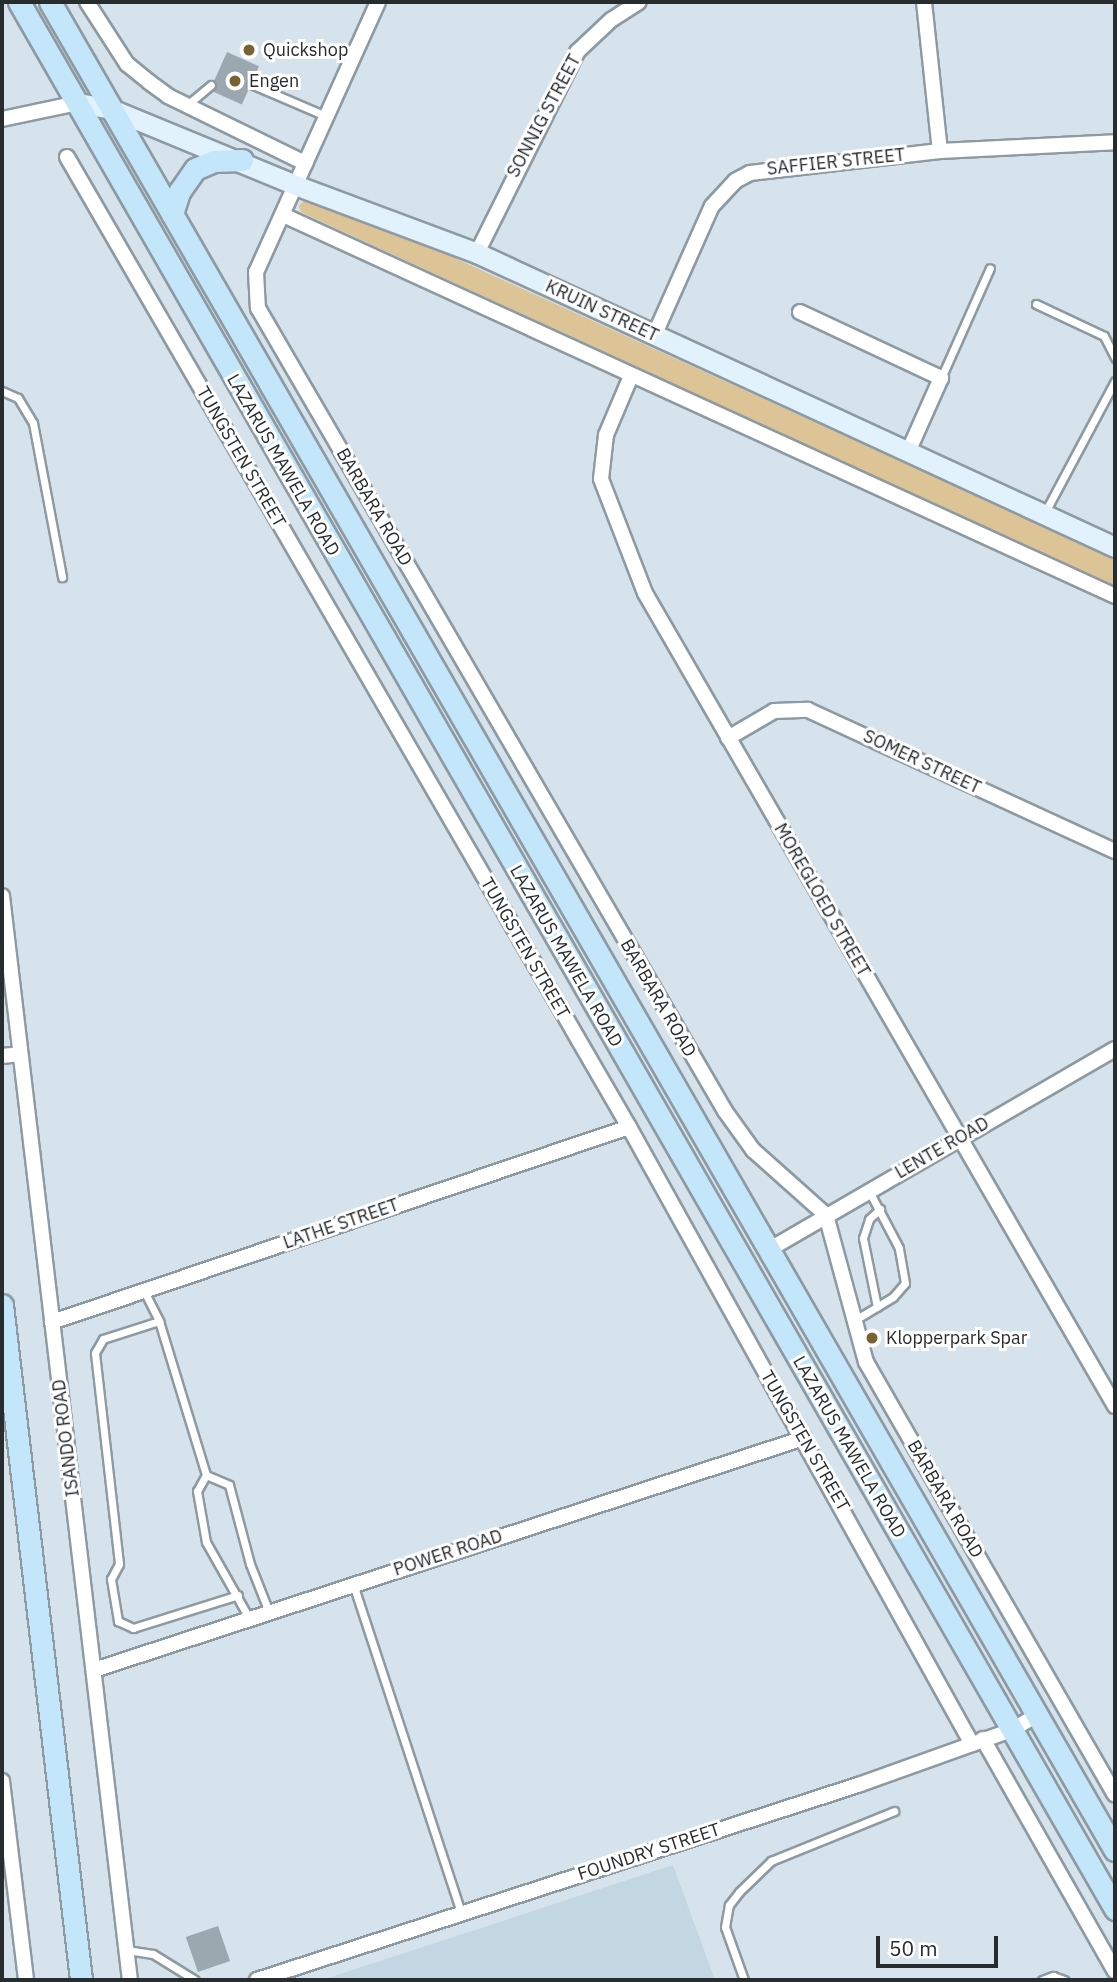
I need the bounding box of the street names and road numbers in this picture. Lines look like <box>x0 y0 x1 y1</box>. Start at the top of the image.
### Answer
street label: SONNIG STREET <box>503 51 585 181</box>
street label: SAFFIER STREET <box>766 144 906 180</box>
street label: KRUIN STREET <box>542 275 662 347</box>
street label: LAZARUS MAWELA ROAD <box>222 370 344 560</box>
street label: TUNGSTEN STREET <box>192 383 290 531</box>
street label: BARBARA ROAD <box>332 444 416 570</box>
street label: SOMER STREET <box>860 725 984 799</box>
street label: MOREGLOED STREET <box>769 820 875 980</box>
street label: LAZARUS MAWELA ROAD <box>505 861 627 1051</box>
street label: TUNGSTEN STREET <box>476 874 574 1022</box>
street label: BARBARA ROAD <box>616 935 700 1061</box>
street label: LENTE ROAD <box>891 1112 993 1184</box>
street label: LATHE STREET <box>280 1194 402 1254</box>
street label: LAZARUS MAWELA ROAD <box>788 1352 910 1542</box>
street label: TUNGSTEN STREET <box>756 1367 854 1515</box>
street label: ISANDO ROAD <box>48 1378 84 1498</box>
street label: BARBARA ROAD <box>903 1436 987 1562</box>
street label: POWER ROAD <box>391 1525 505 1581</box>
street label: FOUNDRY STREET <box>575 1819 723 1885</box>

